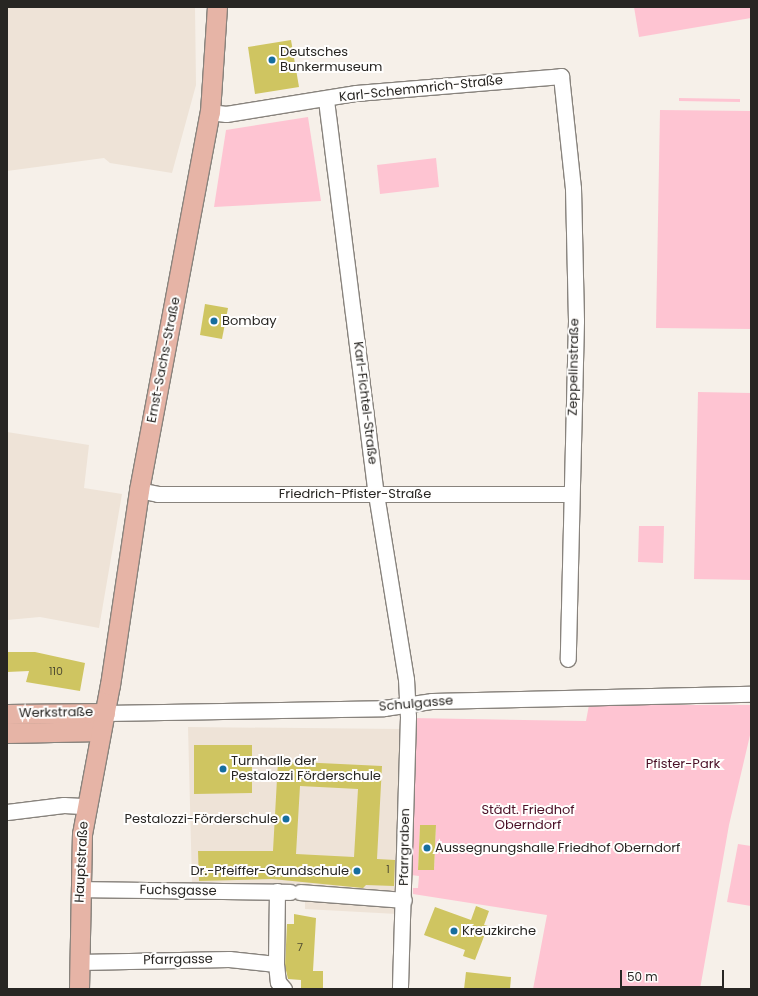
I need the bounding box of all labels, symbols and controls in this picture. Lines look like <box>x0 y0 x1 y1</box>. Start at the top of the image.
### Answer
place label: Deutsches Bunkermuseum <box>280 45 382 76</box>
marker: Deutsches Bunkermuseum <box>267 55 277 65</box>
street label: Karl-Schemmrich-Straße <box>338 73 504 105</box>
street label: Ernst-Sachs-Straße <box>144 296 184 424</box>
place label: Bombay <box>222 313 277 329</box>
marker: Bombay <box>209 316 219 326</box>
street label: Zeppelinstraße <box>565 318 583 416</box>
street label: Karl-Fichtel-Straße <box>350 341 380 465</box>
street label: Friedrich-Pfister-Straße <box>279 486 431 502</box>
house number: 110 <box>49 664 63 678</box>
street label: Schulgasse <box>378 693 454 715</box>
street label: Werkstraße <box>19 705 93 721</box>
place label: Turnhalle der Pestalozzi Förderschule <box>231 754 381 785</box>
park label: Pfister-Park <box>646 756 720 772</box>
marker: Turnhalle der Pestalozzi Förderschule <box>218 764 228 774</box>
park label: Städt. Friedhof Oberndorf <box>481 803 575 834</box>
street label: Pfarrgraben <box>397 808 413 886</box>
place label: Pestalozzi-Förderschule <box>124 811 278 827</box>
marker: Pestalozzi-Förderschule <box>281 814 291 824</box>
street label: Hauptstraße <box>72 821 92 903</box>
place label: Aussegnungshalle Friedhof Oberndorf <box>435 840 680 856</box>
marker: Aussegnungshalle Friedhof Oberndorf <box>422 843 432 853</box>
house number: 1 <box>386 862 390 876</box>
place label: Dr.-Pfeiffer-Grundschule <box>190 863 349 879</box>
marker: Dr.-Pfeiffer-Grundschule <box>352 866 362 876</box>
street label: Fuchsgasse <box>139 883 217 899</box>
place label: Kreuzkirche <box>462 923 536 939</box>
marker: Kreuzkirche <box>449 926 459 936</box>
house number: 7 <box>297 940 303 954</box>
street label: Pfarrgasse <box>143 952 213 968</box>
scale bar <box>622 962 726 988</box>
text: 50 m <box>627 968 658 985</box>

